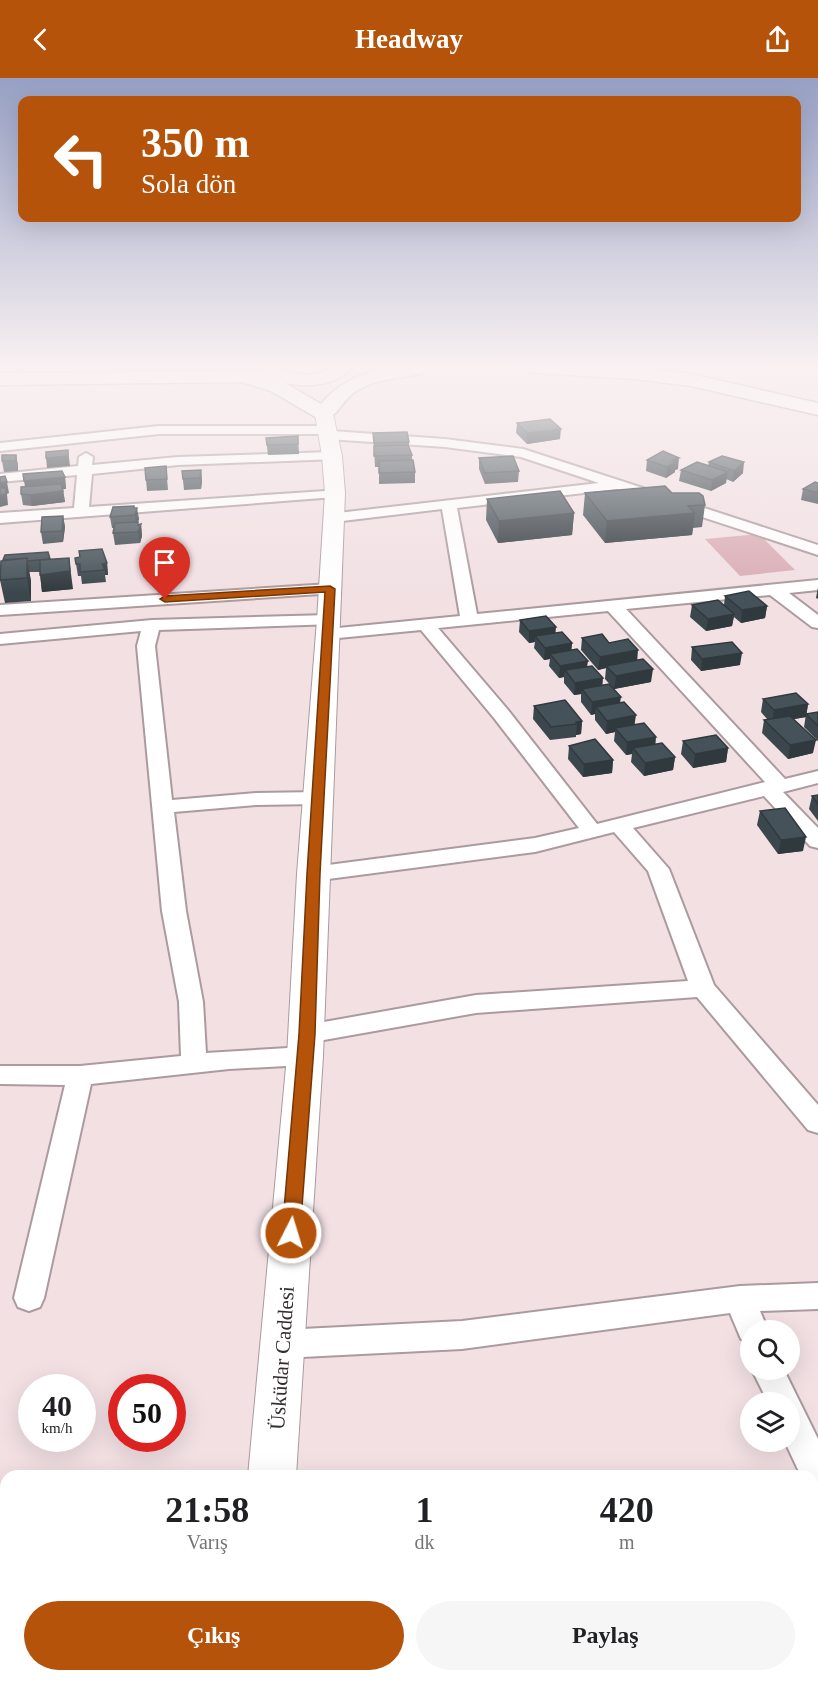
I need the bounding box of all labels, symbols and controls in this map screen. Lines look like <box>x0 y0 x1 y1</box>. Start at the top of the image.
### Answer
icon: back <box>24 23 57 56</box>
icon: share <box>761 23 794 56</box>
text: Headway <box>355 24 463 54</box>
icon: left <box>42 120 120 198</box>
text: 350 m <box>141 120 250 166</box>
text: Sola dön <box>141 169 236 199</box>
pin <box>139 537 190 599</box>
icon: arrive <box>148 546 181 579</box>
position arrow <box>259 1201 323 1265</box>
street label: Üsküdar Caddesi <box>265 1285 299 1431</box>
map controls <box>740 1320 800 1452</box>
button: search <box>740 1320 800 1380</box>
speed limit sign: 50 <box>108 1374 186 1452</box>
text: 40 <box>42 1389 72 1422</box>
button: layers <box>740 1392 800 1452</box>
text: km/h <box>42 1420 72 1436</box>
text: 21:58 <box>165 1490 249 1530</box>
text: 1 <box>416 1490 434 1530</box>
text: 420 <box>600 1490 654 1530</box>
text: Varış <box>187 1531 228 1553</box>
text: dk <box>415 1531 435 1553</box>
text: m <box>619 1531 635 1553</box>
button: Çıkış <box>24 1601 404 1670</box>
button: Paylaş <box>416 1601 795 1670</box>

